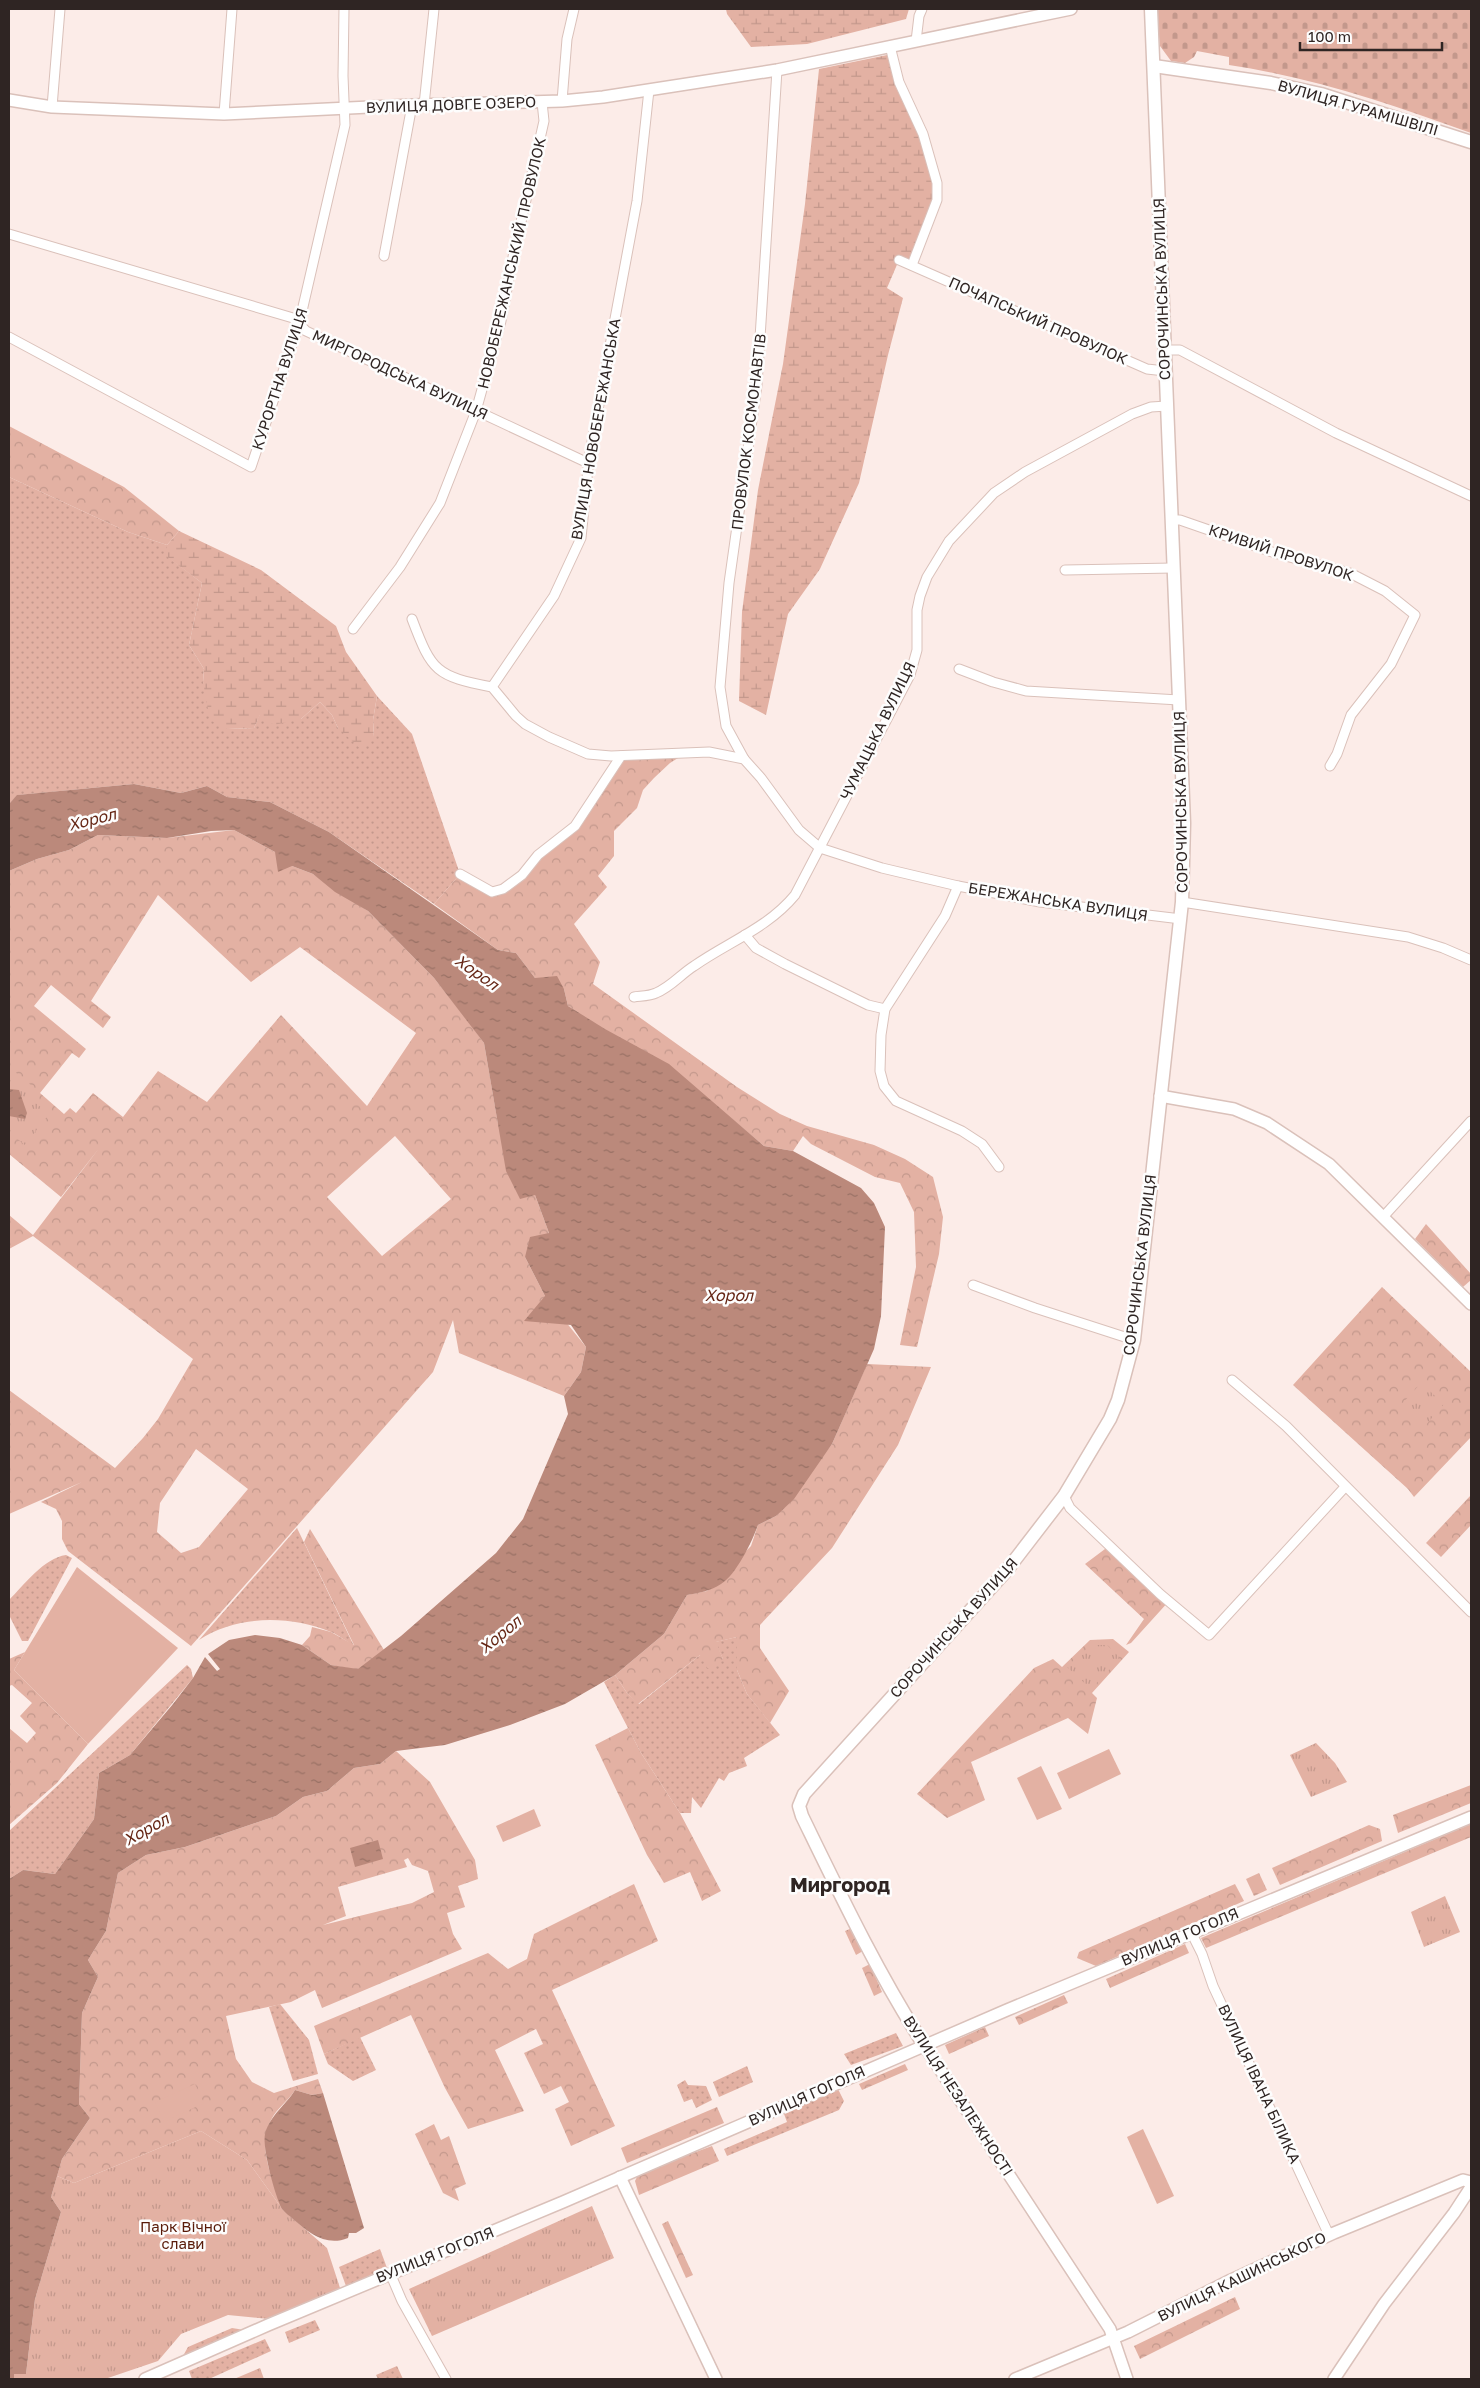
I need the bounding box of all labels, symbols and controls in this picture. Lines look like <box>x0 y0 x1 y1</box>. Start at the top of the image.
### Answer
scale bar <box>1300 20 1442 52</box>
text: 100 m <box>1308 27 1351 45</box>
street label: ВУЛИЦЯ ГУРАМІШВІЛІ <box>1276 75 1441 139</box>
street label: ВУЛИЦЯ ДОВГЕ ОЗЕРО <box>365 92 536 116</box>
street label: НОВОБЕРЕЖАНСЬКИЙ ПРОВУЛОК <box>473 135 549 390</box>
street label: СОРОЧИНСЬКА ВУЛИЦЯ <box>1149 198 1173 380</box>
street label: ПОЧАПСЬКИЙ ПРОВУЛОК <box>946 272 1131 368</box>
street label: КУРОРТНА ВУЛИЦЯ <box>248 305 311 452</box>
street label: ВУЛИЦЯ НОВОБЕРЕЖАНСЬКА <box>567 316 623 541</box>
street label: МИРГОРОДСЬКА ВУЛИЦЯ <box>310 325 491 423</box>
street label: ПРОВУЛОК КОСМОНАВТІВ <box>727 333 769 531</box>
street label: КРИВИЙ ПРОВУЛОК <box>1207 520 1357 584</box>
street label: ЧУМАЦЬКА ВУЛИЦЯ <box>836 658 918 803</box>
street label: СОРОЧИНСЬКА ВУЛИЦЯ <box>1169 711 1191 893</box>
water label: Хорол <box>66 803 120 835</box>
street label: БЕРЕЖАНСЬКА ВУЛИЦЯ <box>967 878 1149 924</box>
water label: Хорол <box>451 950 504 995</box>
street label: СОРОЧИНСЬКА ВУЛИЦЯ <box>1119 1173 1159 1356</box>
water label: Хорол <box>705 1285 755 1305</box>
street label: СОРОЧИНСЬКА ВУЛИЦЯ <box>886 1554 1021 1701</box>
water label: Хорол <box>475 1610 526 1657</box>
water label: Хорол <box>120 1808 173 1849</box>
district label: Миргород <box>790 1872 890 1896</box>
street label: ВУЛИЦЯ ГОГОЛЯ <box>1118 1903 1241 1969</box>
street label: ВУЛИЦЯ ІВАНА БІЛИКА <box>1215 2001 1305 2166</box>
street label: ВУЛИЦЯ НЕЗАЛЕЖНОСТІ <box>900 2012 1017 2179</box>
street label: ВУЛИЦЯ ГОГОЛЯ <box>745 2061 868 2129</box>
park label: Парк Вічної слави <box>140 2217 227 2252</box>
street label: ВУЛИЦЯ ГОГОЛЯ <box>373 2222 496 2286</box>
street label: ВУЛИЦЯ КАШИНСЬКОГО <box>1154 2227 1329 2325</box>

